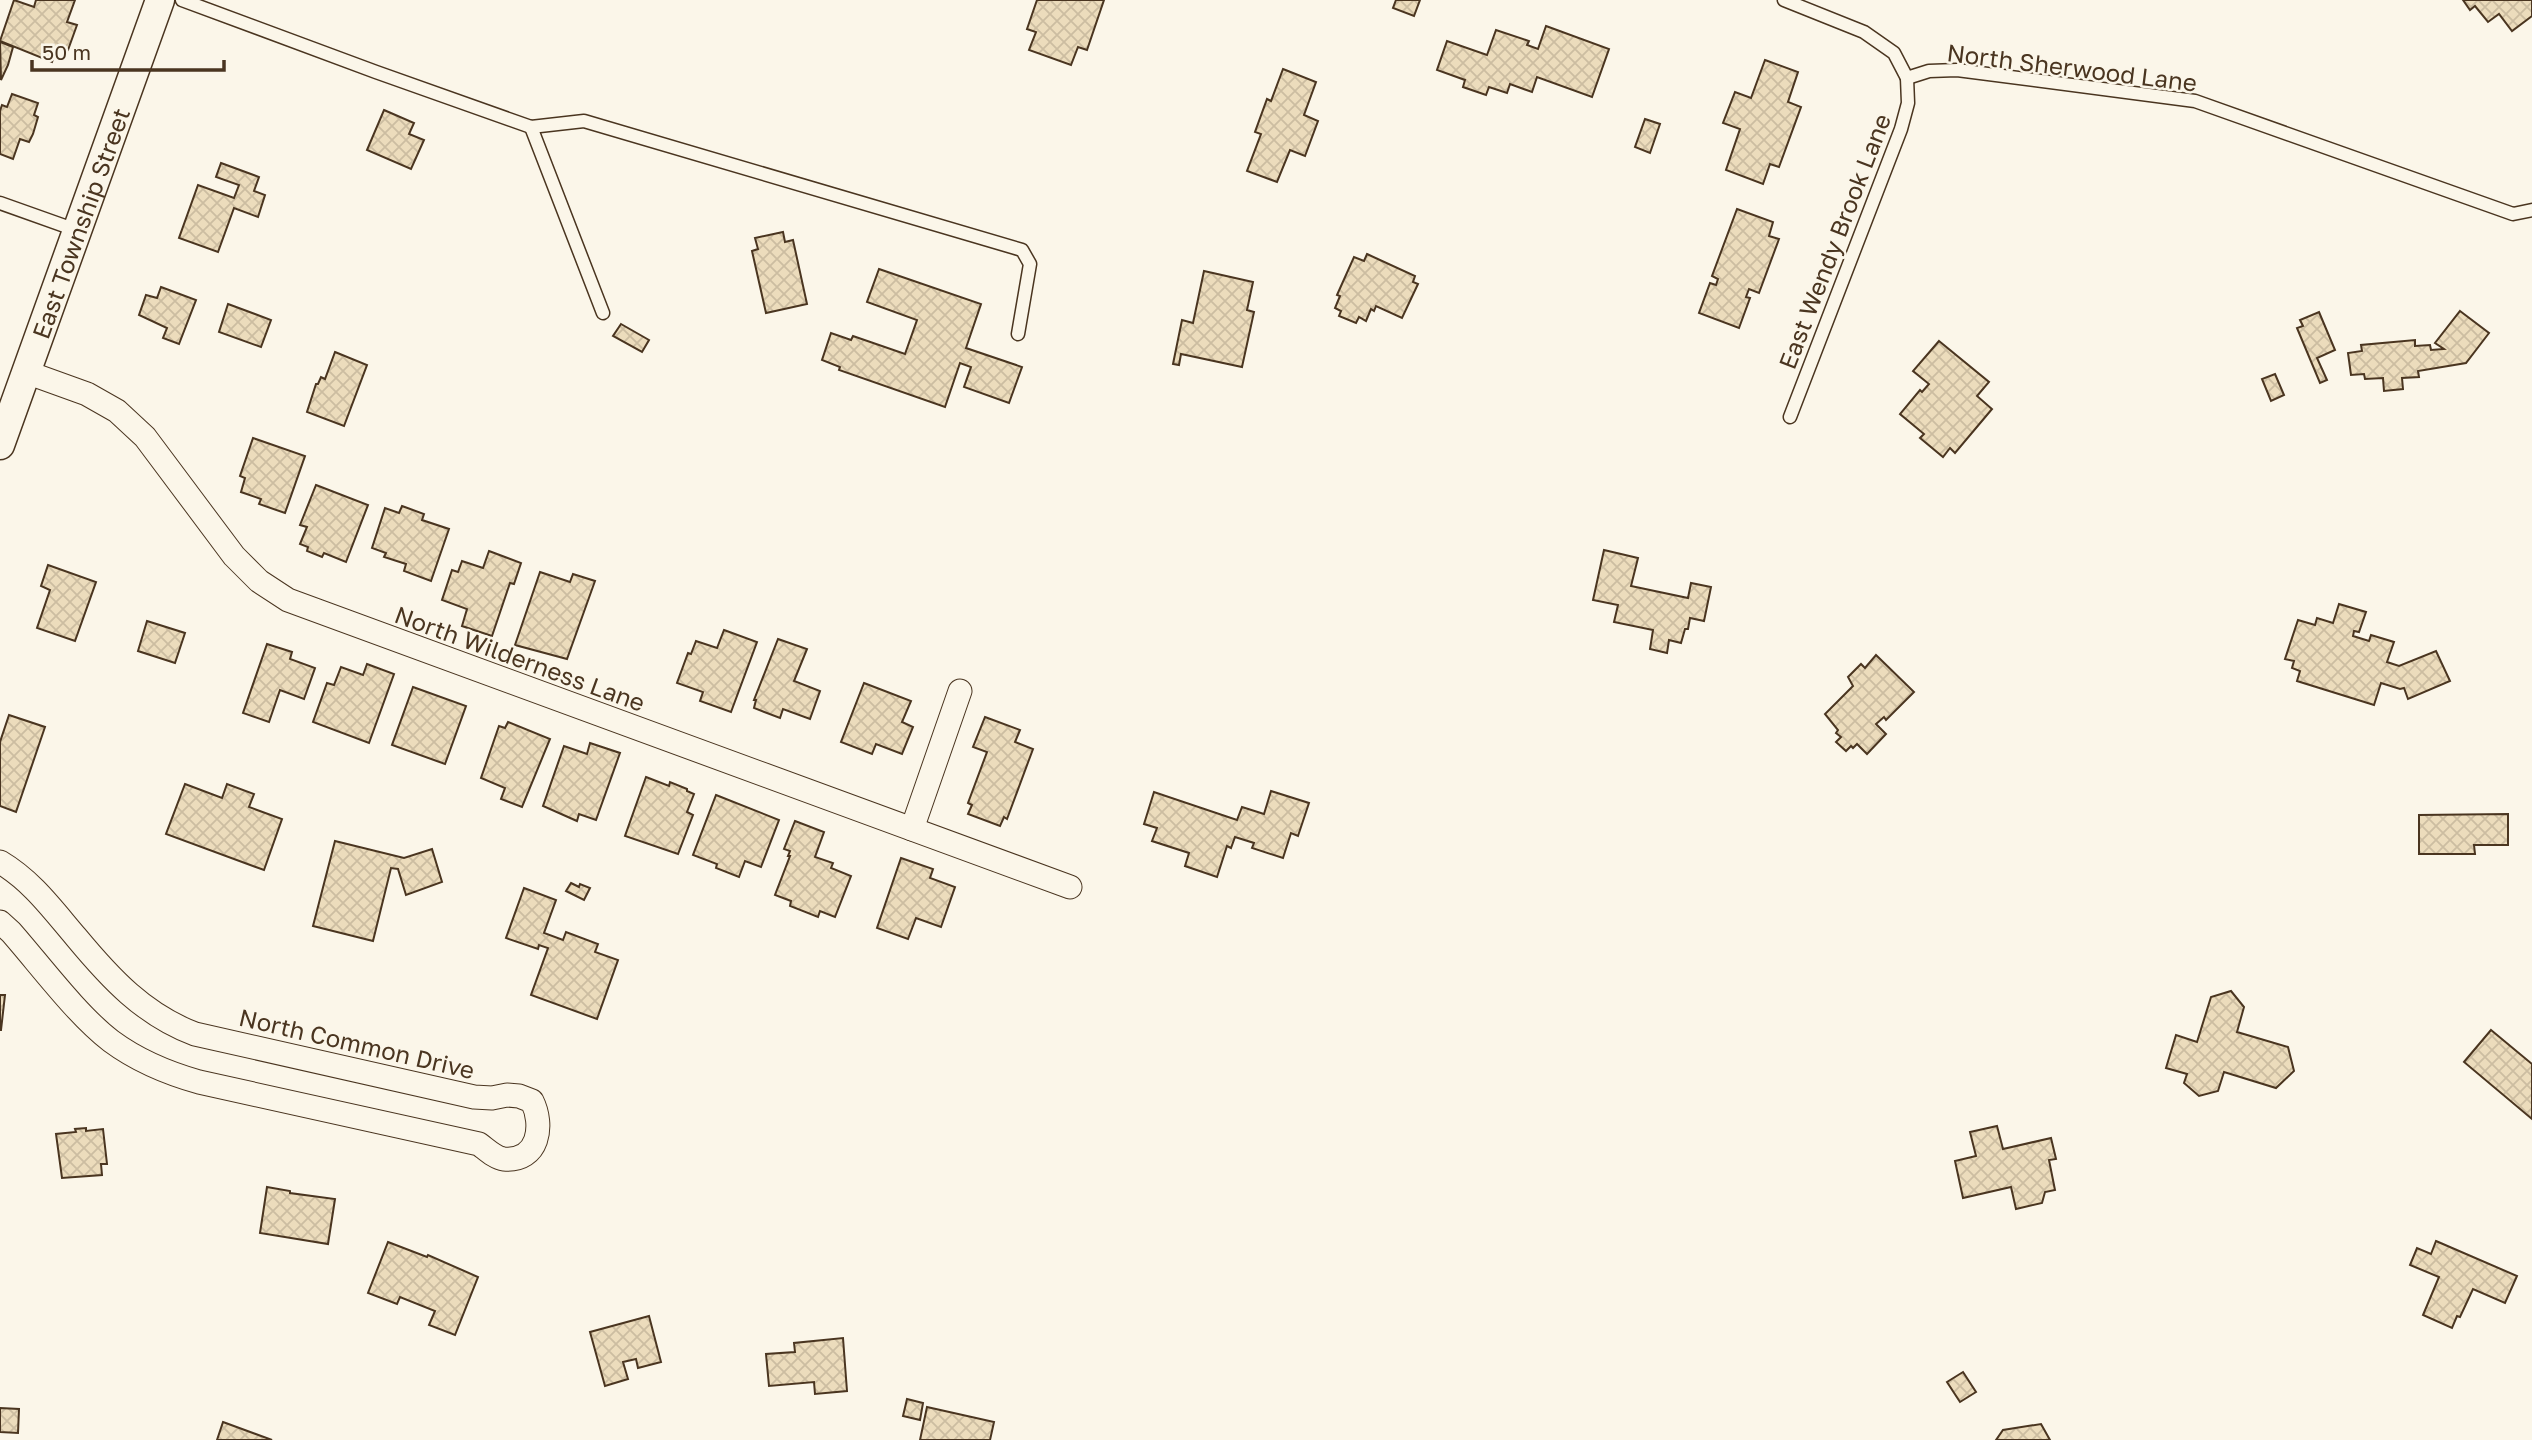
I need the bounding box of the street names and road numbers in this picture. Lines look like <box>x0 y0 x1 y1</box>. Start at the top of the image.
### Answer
street label: North Sherwood Lane <box>1945 37 2199 97</box>
street label: East Township Street <box>25 104 135 342</box>
street label: East Wendy Brook Lane <box>1772 109 1896 373</box>
street label: North Wilderness Lane <box>391 599 649 717</box>
street label: North Common Drive <box>236 1002 478 1084</box>

